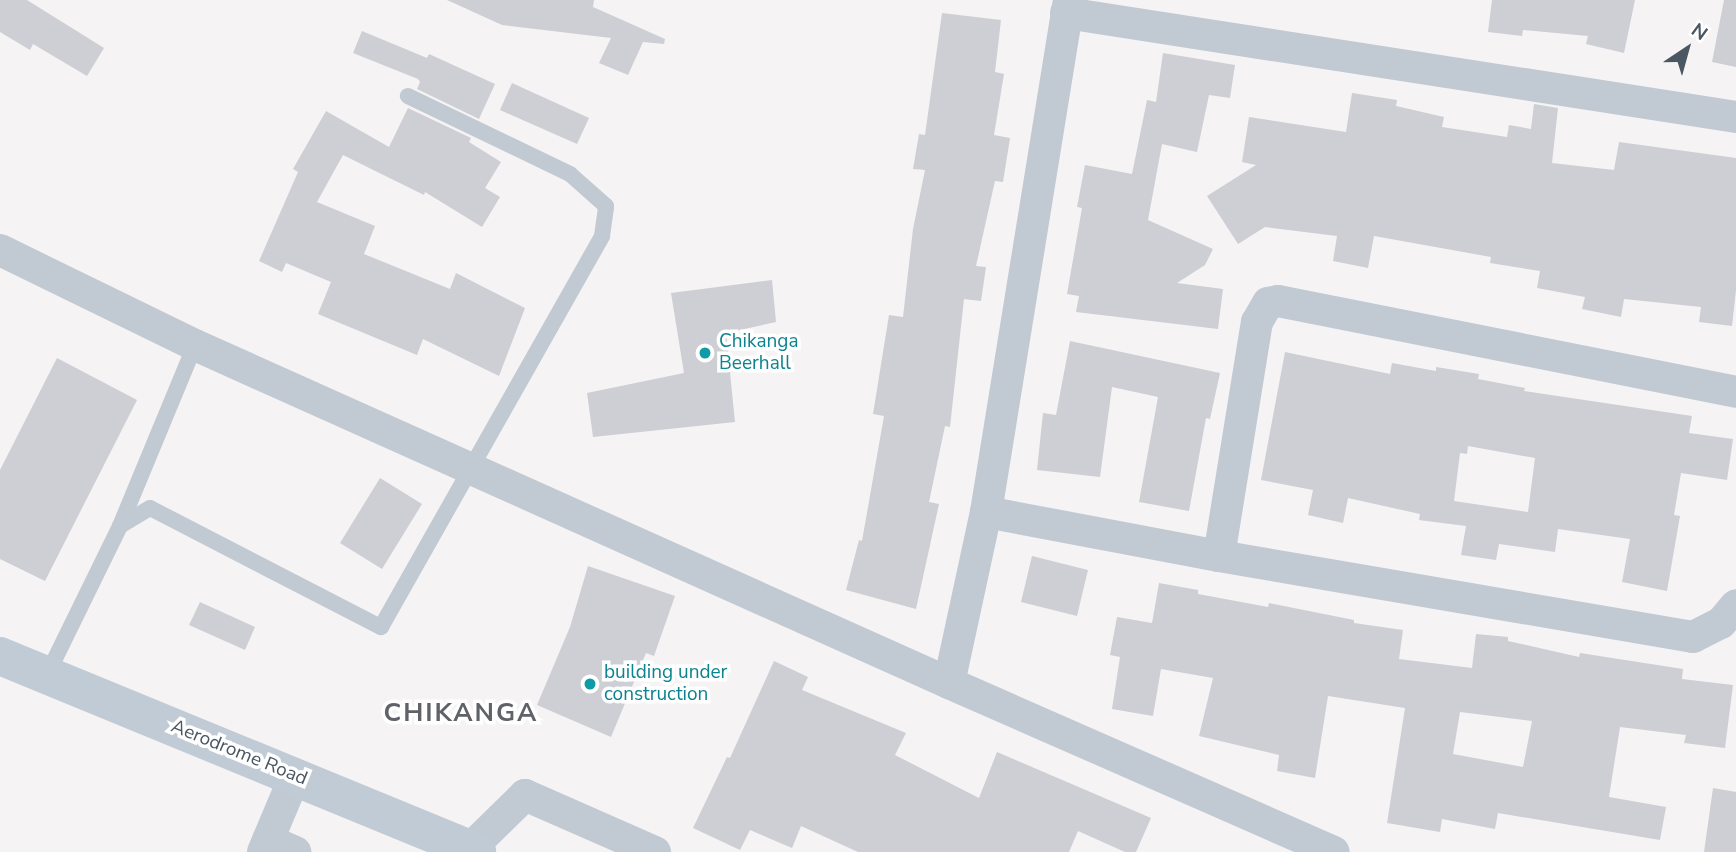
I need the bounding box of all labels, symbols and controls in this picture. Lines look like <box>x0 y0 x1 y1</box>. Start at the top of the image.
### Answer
north arrow <box>1652 14 1722 84</box>
text: N <box>1686 17 1713 47</box>
place label: Chikanga Beerhall <box>719 331 798 375</box>
marker: Chikanga Beerhall <box>697 345 713 361</box>
place label: building under construction <box>604 662 727 706</box>
marker: building under construction <box>582 676 598 692</box>
district label: CHIKANGA <box>385 697 537 729</box>
street label: Aerodrome Road <box>168 715 310 791</box>

